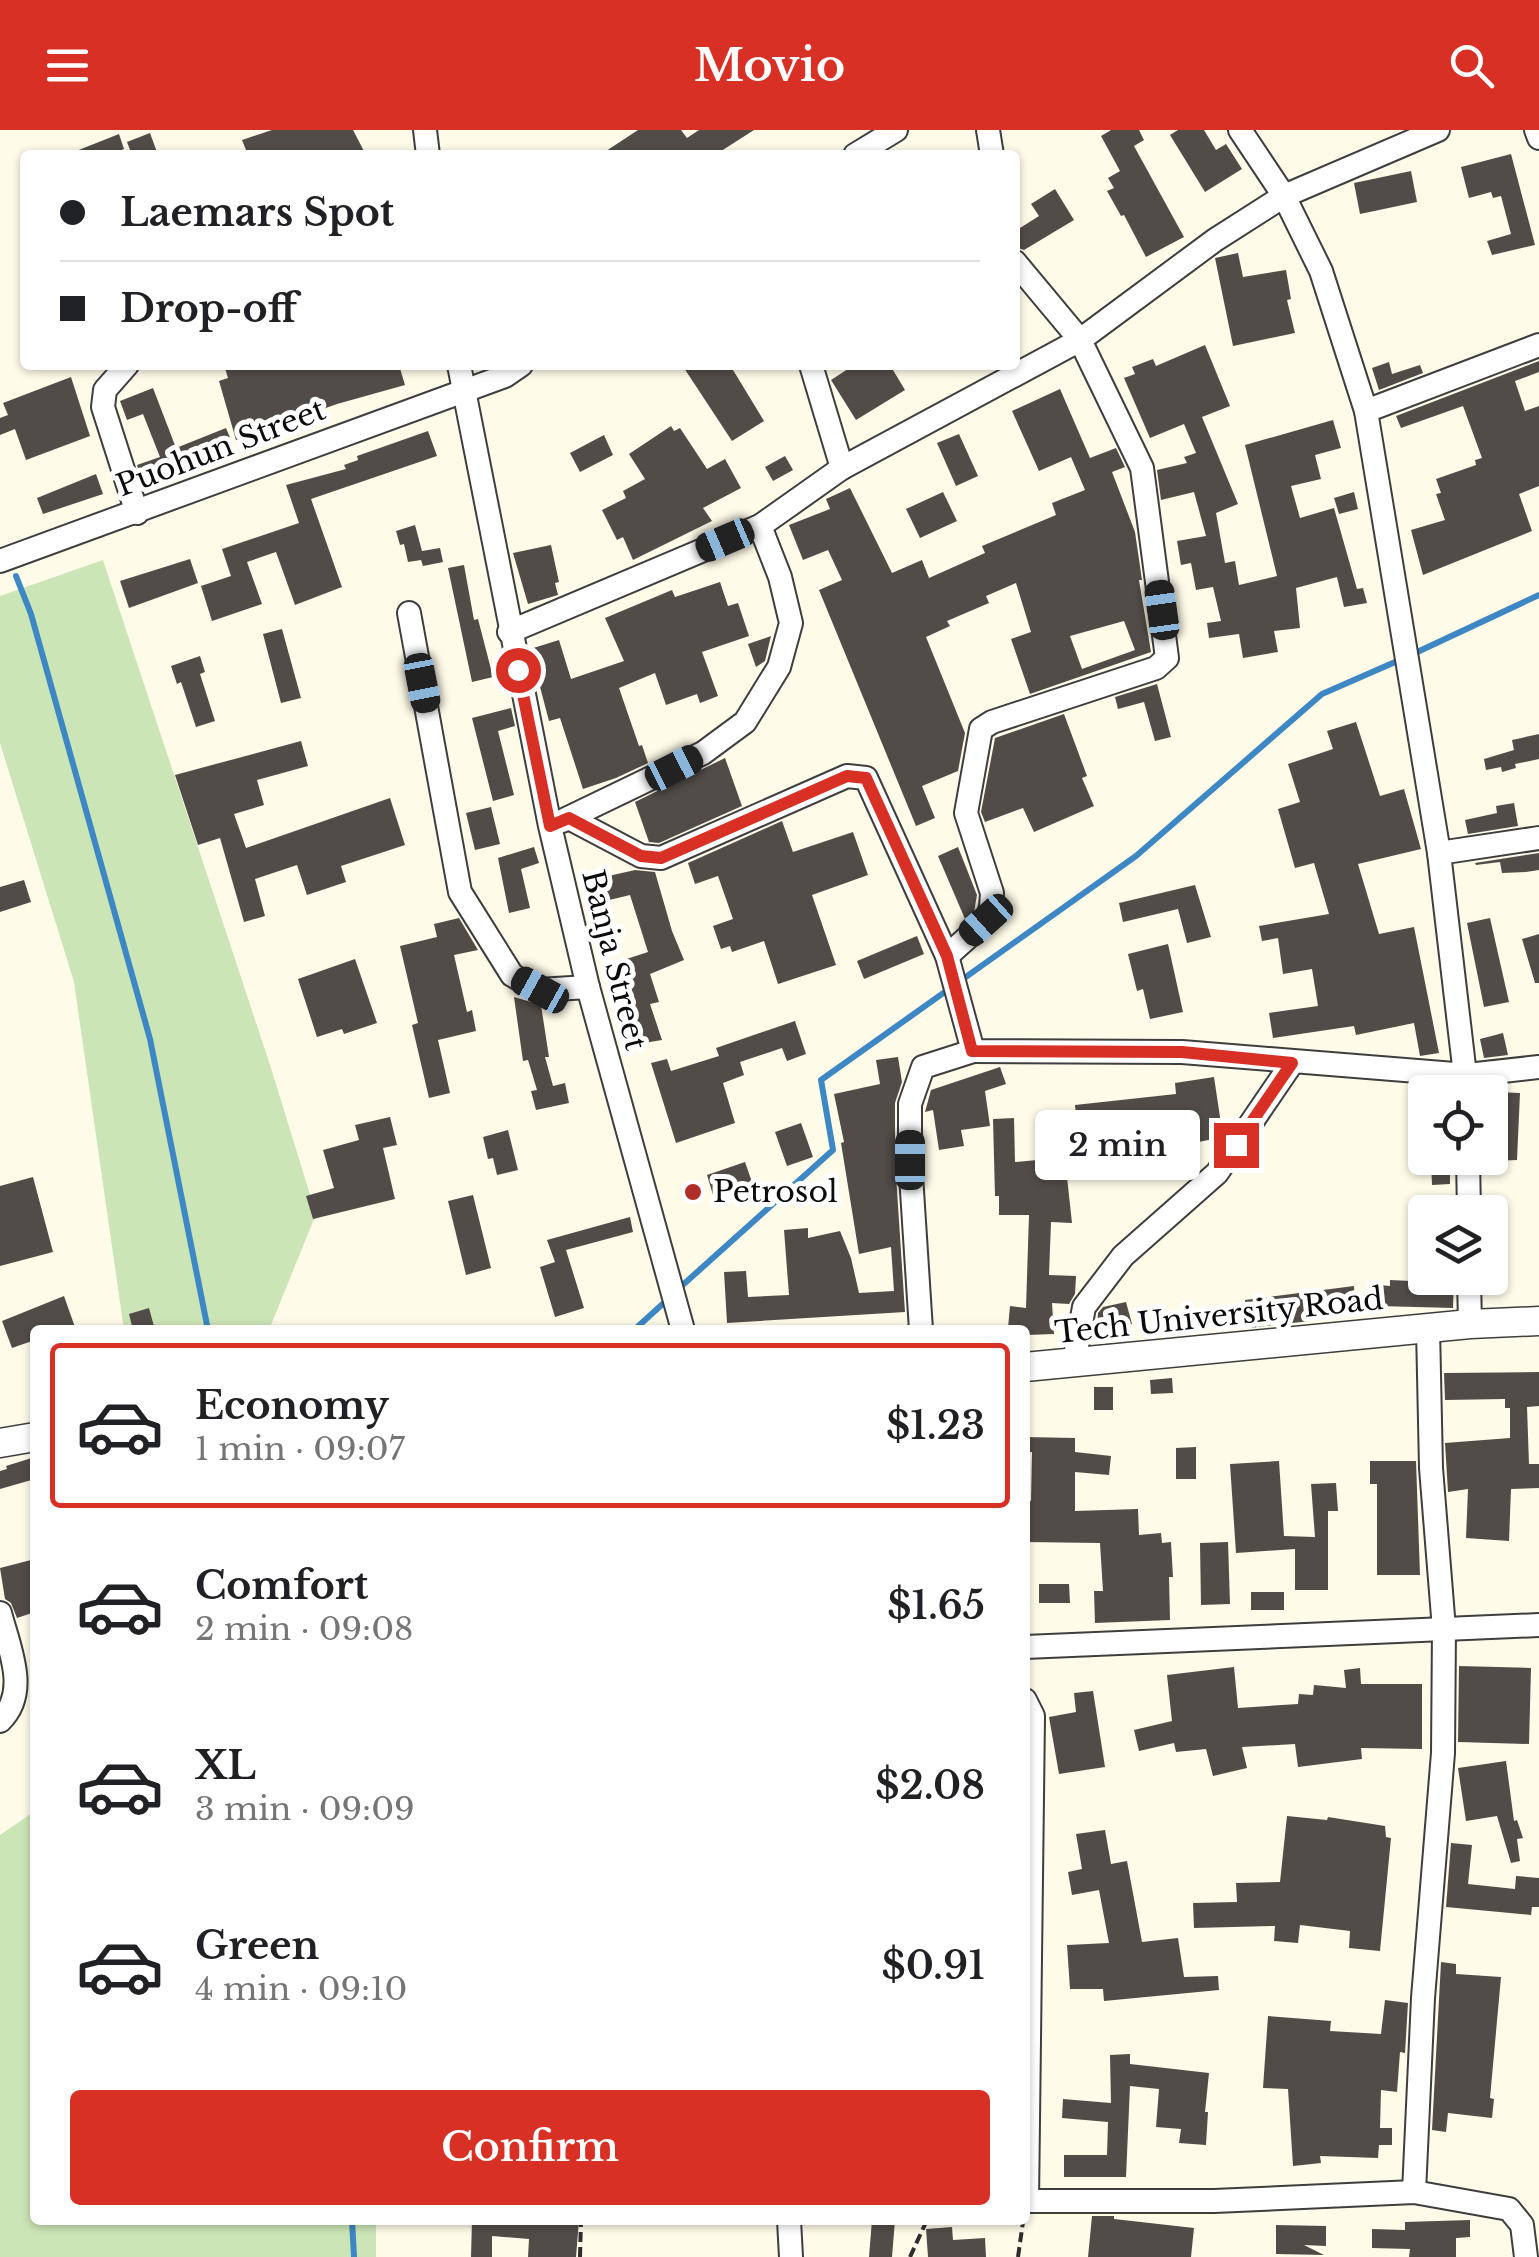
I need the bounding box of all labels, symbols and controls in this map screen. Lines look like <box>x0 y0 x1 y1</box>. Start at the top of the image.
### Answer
text: Movio <box>694 37 845 93</box>
icon: menu <box>40 38 95 93</box>
icon: search <box>1444 38 1499 93</box>
text: Laemars Spot <box>120 189 394 236</box>
text: Drop-off <box>120 285 297 332</box>
street label: Puohun Street <box>111 390 331 504</box>
car <box>692 514 758 566</box>
car <box>1143 578 1181 642</box>
route start <box>496 648 541 693</box>
car <box>402 651 442 715</box>
car <box>640 741 708 795</box>
street label: Banja Street <box>574 866 655 1055</box>
car <box>954 889 1018 951</box>
car <box>506 962 574 1018</box>
map controls <box>1408 1075 1508 1295</box>
button: locate <box>1408 1075 1508 1175</box>
callout: 2 min <box>1036 1110 1201 1180</box>
route end <box>1214 1123 1259 1168</box>
text: 2 min <box>1068 1125 1167 1165</box>
car <box>895 1130 925 1190</box>
place label: Petrosol <box>713 1173 838 1210</box>
marker: Petrosol <box>682 1181 704 1203</box>
button: layers <box>1408 1195 1508 1295</box>
street label: Tech University Road <box>1053 1280 1385 1351</box>
icon: car <box>75 1381 165 1471</box>
text: Economy <box>195 1382 389 1429</box>
text: $1.23 <box>886 1402 985 1449</box>
text: 1 min · 09:07 <box>195 1429 405 1469</box>
icon: car <box>75 1561 165 1651</box>
text: Comfort <box>195 1562 368 1609</box>
text: $1.65 <box>887 1582 985 1629</box>
text: 2 min · 09:08 <box>195 1609 413 1649</box>
icon: car <box>75 1741 165 1831</box>
text: XL <box>195 1742 256 1789</box>
text: $2.08 <box>875 1762 985 1809</box>
text: 3 min · 09:09 <box>195 1789 415 1829</box>
icon: car <box>75 1921 165 2011</box>
text: Green <box>195 1922 319 1969</box>
text: $0.91 <box>881 1942 985 1989</box>
text: 4 min · 09:10 <box>195 1969 407 2009</box>
button: Confirm <box>70 2090 990 2205</box>

